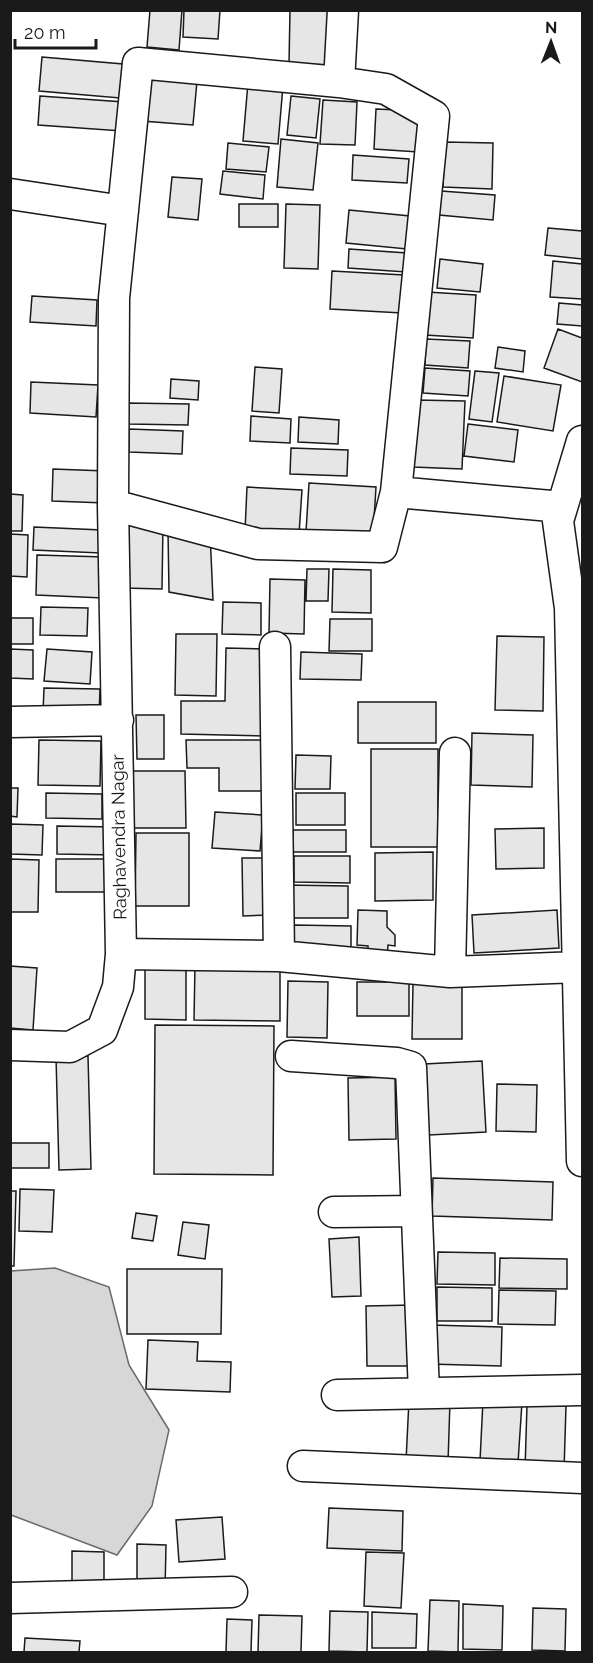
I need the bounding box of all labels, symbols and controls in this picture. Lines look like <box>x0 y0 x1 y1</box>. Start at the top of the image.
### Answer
scale bar <box>15 12 96 50</box>
north arrow <box>521 12 581 72</box>
text: N <box>545 18 558 37</box>
text: 20 m <box>24 22 66 43</box>
street label: Raghavendra Nagar <box>107 753 130 920</box>

